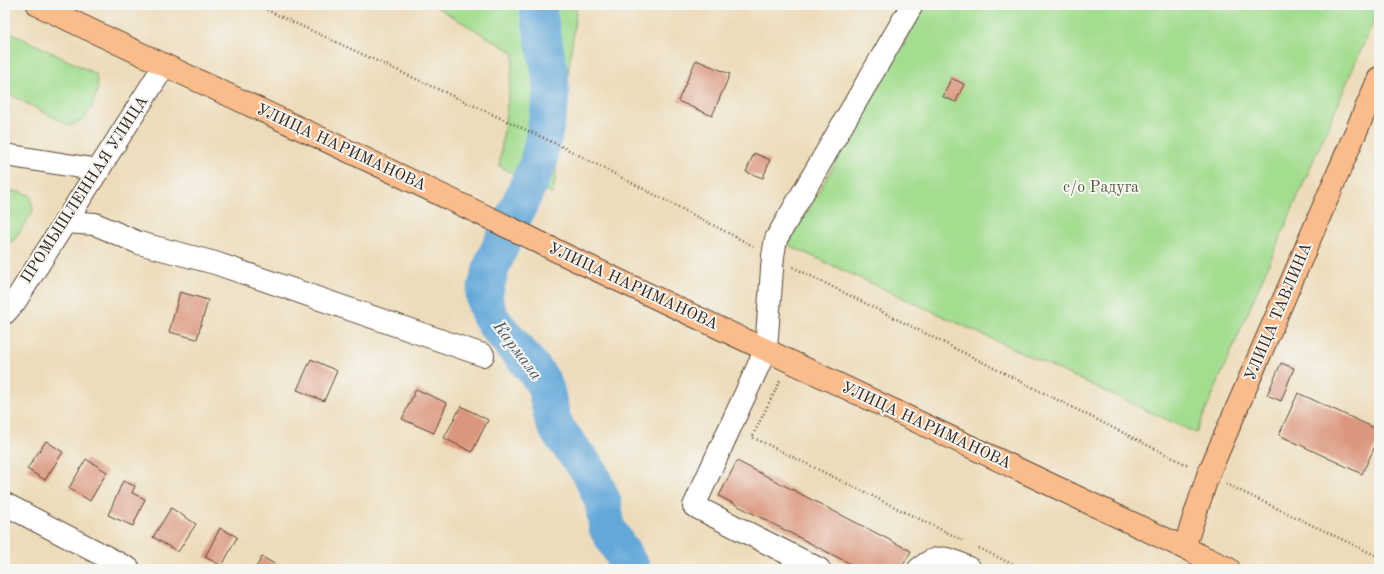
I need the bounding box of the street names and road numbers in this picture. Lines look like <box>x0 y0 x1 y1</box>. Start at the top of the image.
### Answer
street label: ПРОМЫШЛЕННАЯ УЛИЦА <box>18 93 152 287</box>
street label: УЛИЦА НАРИМАНОВА <box>254 102 428 194</box>
street label: УЛИЦА НАРИМАНОВА <box>546 241 720 333</box>
street label: УЛИЦА ТАВЛИНА <box>1243 241 1315 383</box>
street label: УЛИЦА НАРИМАНОВА <box>839 380 1013 472</box>

